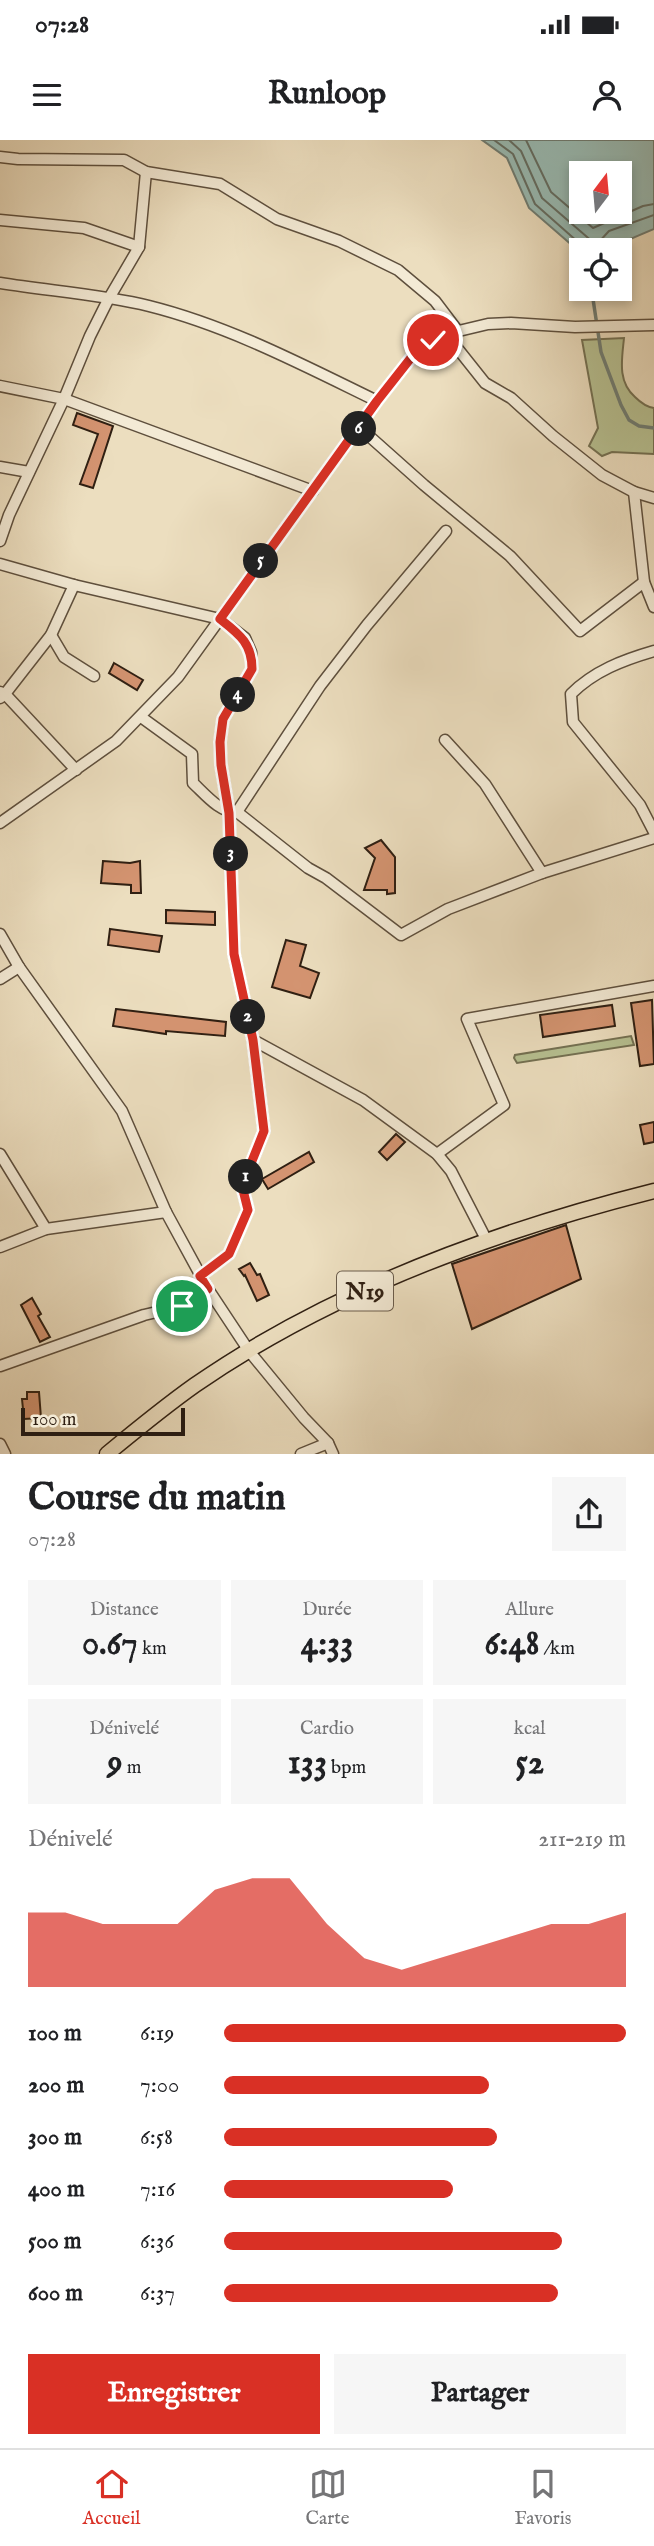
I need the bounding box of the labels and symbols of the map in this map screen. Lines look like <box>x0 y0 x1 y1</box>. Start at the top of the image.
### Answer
north arrow <box>569 161 632 224</box>
pin <box>403 310 463 370</box>
pin: 6 <box>342 412 376 446</box>
pin: 5 <box>244 544 278 578</box>
pin: 4 <box>220 678 256 712</box>
pin: 3 <box>214 836 248 872</box>
pin: 2 <box>230 1000 266 1034</box>
pin: 1 <box>229 1160 264 1194</box>
road number: N19 <box>337 1272 393 1310</box>
pin <box>152 1276 212 1336</box>
scale bar <box>21 1405 186 1437</box>

